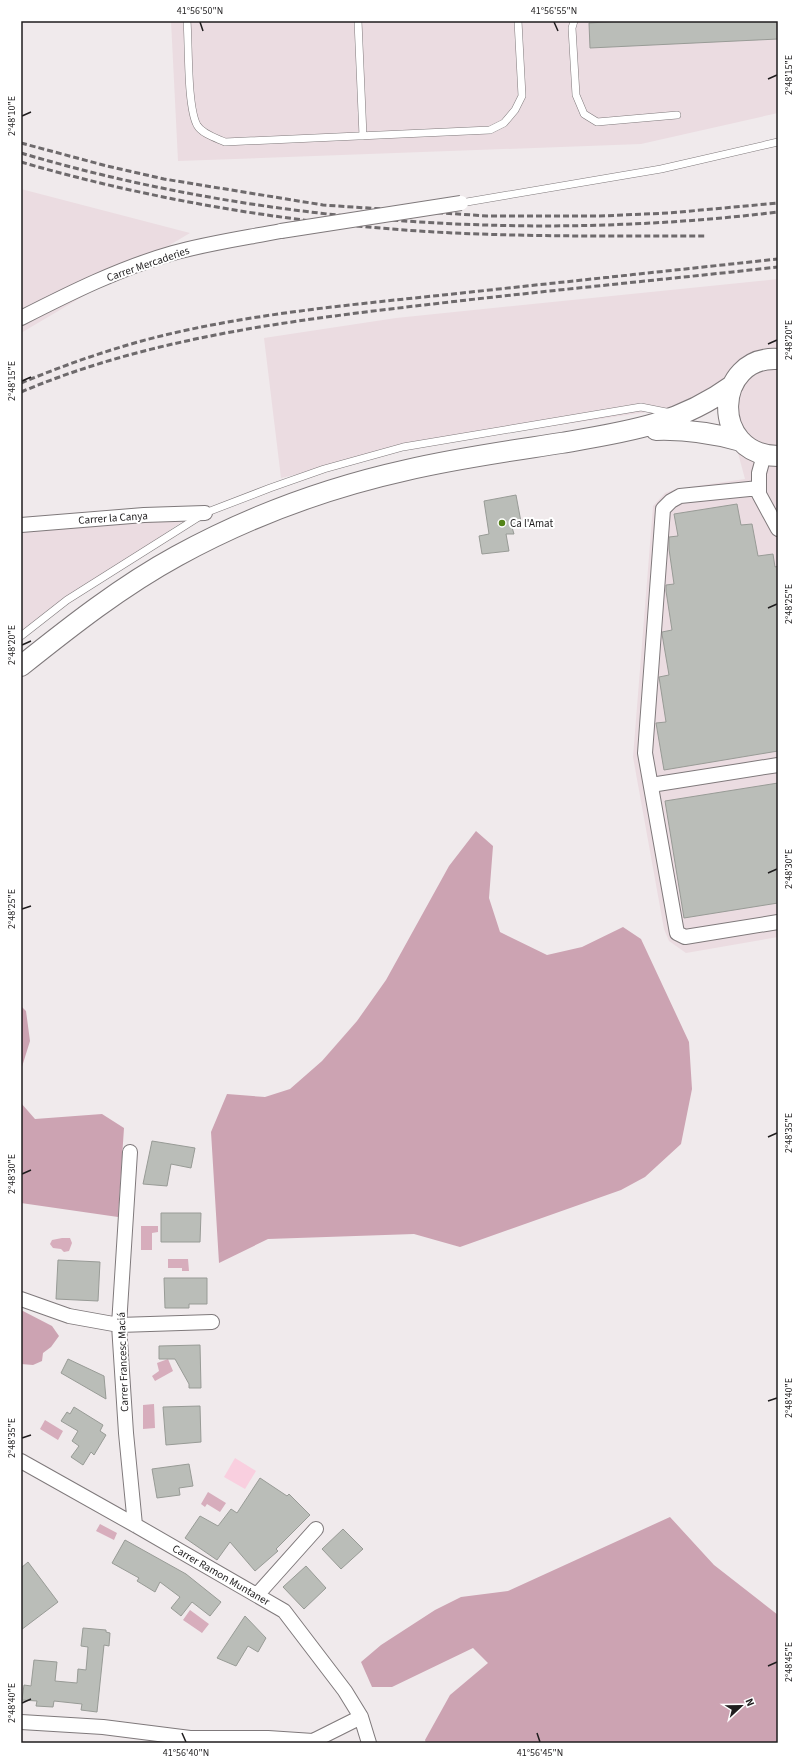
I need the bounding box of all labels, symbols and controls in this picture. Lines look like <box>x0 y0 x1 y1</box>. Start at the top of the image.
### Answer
text: 41°56'50"N <box>177 4 223 18</box>
text: 41°56'55"N <box>531 4 577 18</box>
text: 2°48'15"E <box>782 55 796 95</box>
text: 2°48'10"E <box>5 96 19 136</box>
street label: Carrer Mercaderies <box>105 243 192 285</box>
text: 2°48'20"E <box>782 320 796 360</box>
text: 2°48'15"E <box>5 361 19 401</box>
street label: Carrer la Canya <box>78 508 148 528</box>
place label: Ca l'Amat <box>510 516 553 531</box>
marker: Ca l'Amat <box>497 518 507 528</box>
text: 2°48'25"E <box>782 584 796 624</box>
text: 2°48'20"E <box>5 625 19 665</box>
text: 2°48'30"E <box>782 849 796 889</box>
text: 2°48'25"E <box>5 889 19 929</box>
text: 2°48'35"E <box>782 1113 796 1153</box>
text: 2°48'30"E <box>5 1154 19 1194</box>
street label: Carrer Francesc Maciá <box>114 1312 132 1412</box>
text: 2°48'40"E <box>782 1378 796 1418</box>
text: 2°48'35"E <box>5 1418 19 1458</box>
street label: Carrer Ramon Muntaner <box>170 1541 273 1609</box>
text: 2°48'45"E <box>782 1642 796 1682</box>
text: 2°48'40"E <box>5 1683 19 1723</box>
north arrow <box>721 1686 761 1726</box>
text: N <box>741 1696 758 1709</box>
text: 41°56'40"N <box>163 1746 209 1760</box>
text: 41°56'45"N <box>517 1746 563 1760</box>

